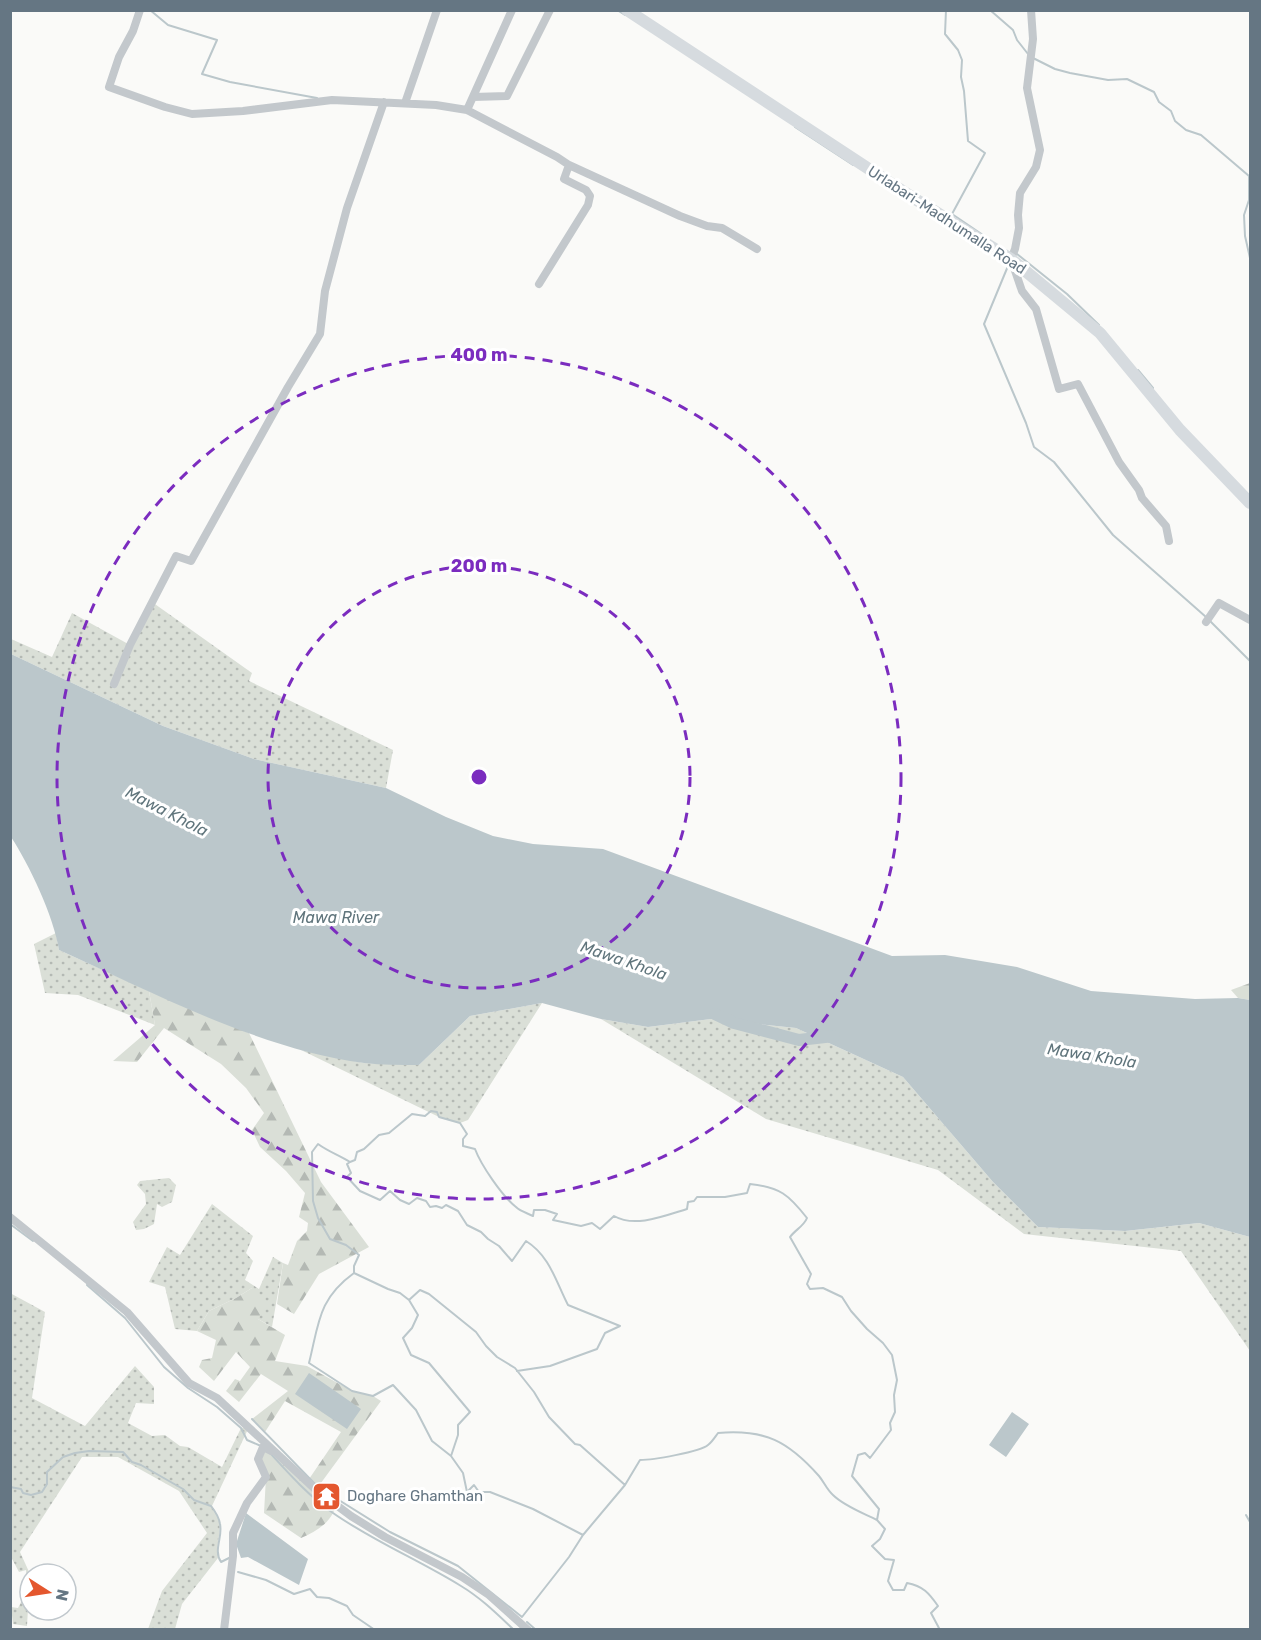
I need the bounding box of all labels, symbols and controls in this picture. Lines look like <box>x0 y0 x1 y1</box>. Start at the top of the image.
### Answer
street label: Urlabari-Madhumalla Road <box>864 162 1030 278</box>
text: 400 m <box>450 344 508 366</box>
text: 200 m <box>451 555 507 577</box>
centre of rings <box>469 767 489 787</box>
water label: Mawa Khola <box>122 783 211 840</box>
water label: Mawa River <box>293 908 380 927</box>
water label: Mawa Khola <box>578 937 669 984</box>
water label: Mawa Khola <box>1046 1039 1138 1072</box>
temple icon: Doghare Ghamthan <box>310 1480 342 1512</box>
place label: Doghare Ghamthan <box>347 1487 483 1505</box>
north arrow <box>18 1562 78 1622</box>
text: N <box>52 1587 73 1603</box>

